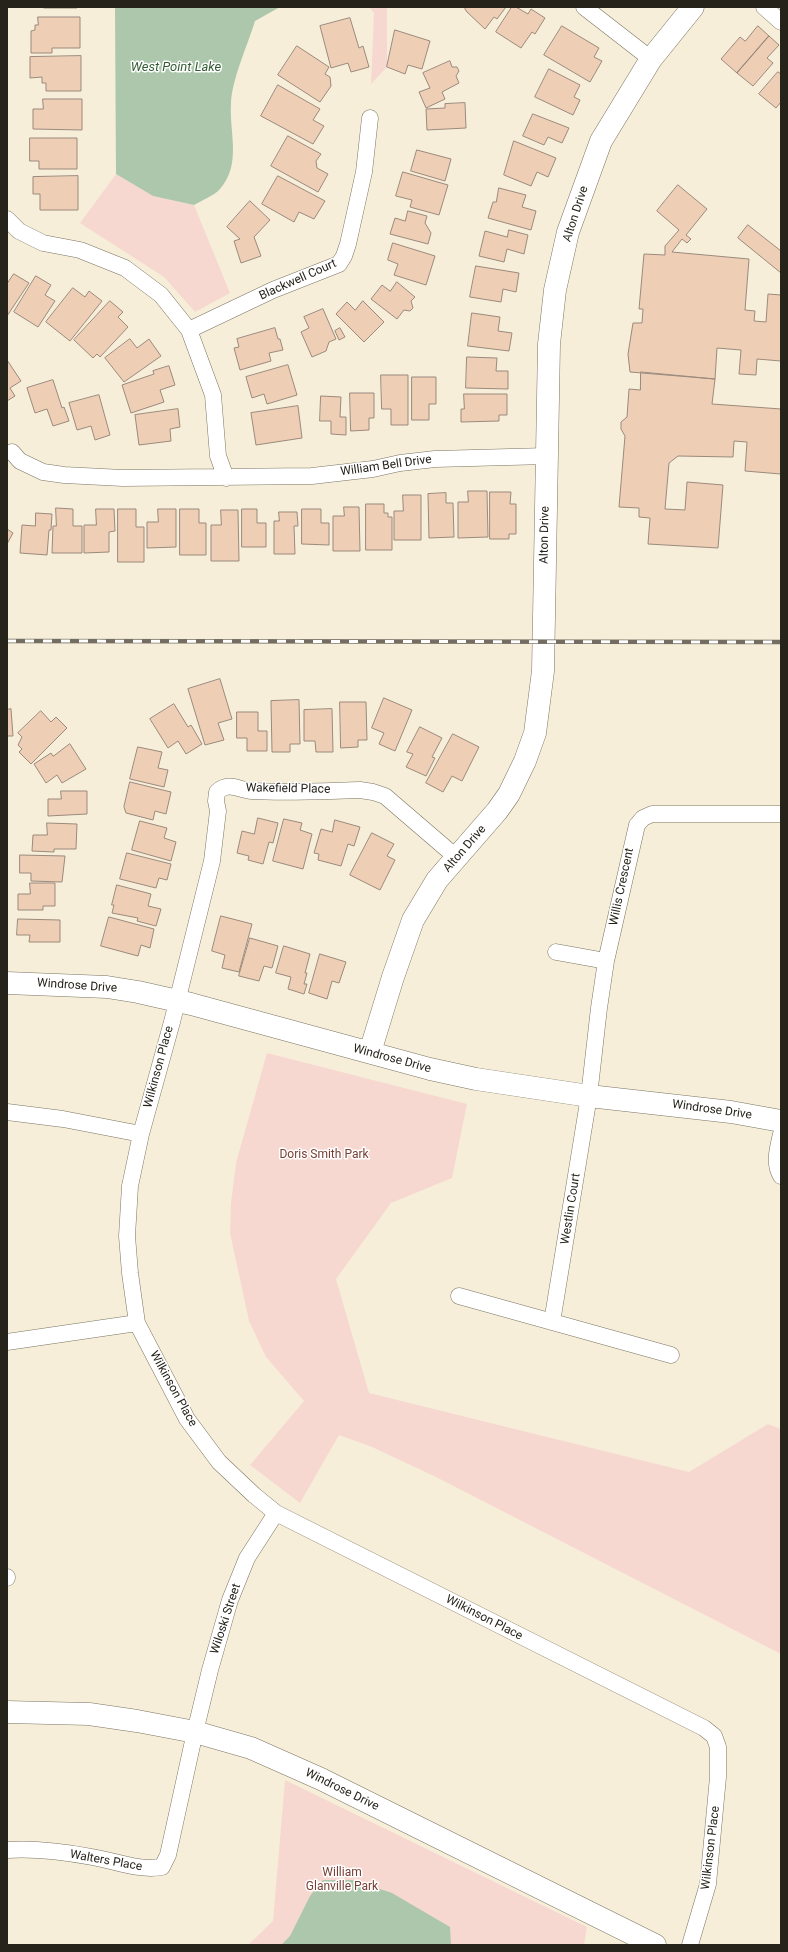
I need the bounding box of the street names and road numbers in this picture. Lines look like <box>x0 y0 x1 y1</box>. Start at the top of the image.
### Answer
street label: Alton Drive <box>560 184 592 244</box>
street label: Blackwell Court <box>257 257 339 303</box>
street label: William Bell Drive <box>339 452 433 480</box>
street label: Alton Drive <box>537 506 553 564</box>
street label: Wakefield Place <box>246 781 330 797</box>
street label: Alton Drive <box>441 822 489 876</box>
street label: Willis Crescent <box>607 847 637 927</box>
street label: Windrose Drive <box>36 976 118 996</box>
street label: Wilkinson Place <box>141 1024 177 1110</box>
street label: Windrose Drive <box>351 1042 433 1076</box>
street label: Windrose Drive <box>671 1097 753 1123</box>
street label: Westlin Court <box>558 1172 584 1246</box>
street label: Wilkinson Place <box>146 1349 200 1429</box>
street label: Wiloski Street <box>208 1582 244 1656</box>
street label: Wilkinson Place <box>443 1592 525 1644</box>
street label: Windrose Drive <box>303 1766 381 1814</box>
street label: Wilkinson Place <box>699 1805 723 1891</box>
street label: Walters Place <box>69 1848 143 1874</box>

